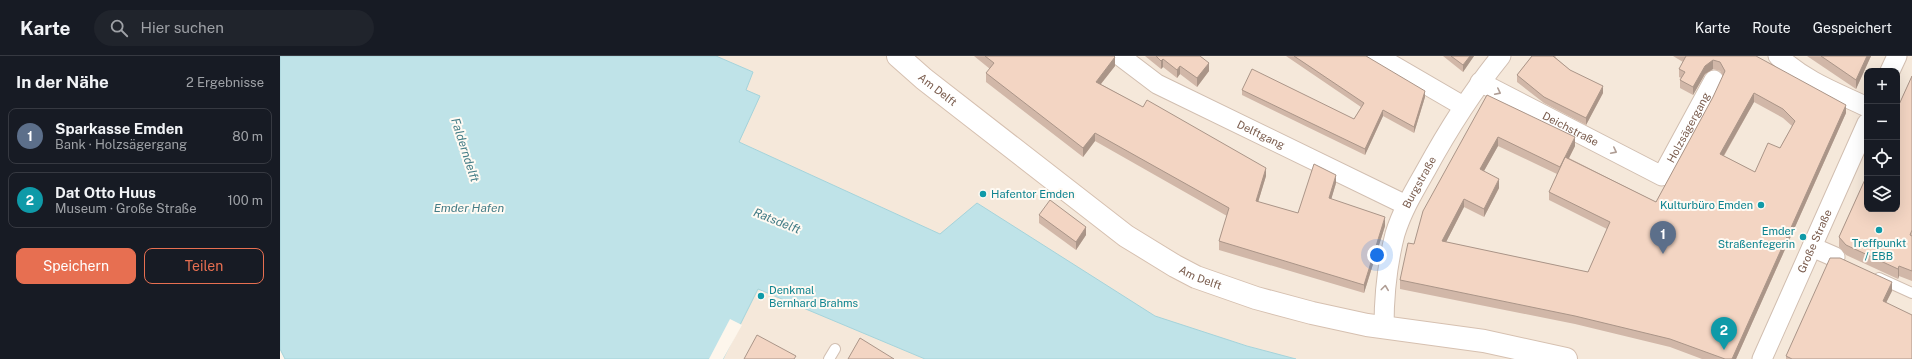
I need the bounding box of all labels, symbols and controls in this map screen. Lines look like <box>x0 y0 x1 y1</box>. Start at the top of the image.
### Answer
search box <box>94 10 374 46</box>
text: Karte <box>20 17 70 39</box>
icon: search <box>108 17 130 39</box>
text: Hier suchen <box>140 19 224 36</box>
text: Karte <box>1695 20 1730 36</box>
text: Route <box>1752 20 1791 36</box>
text: Gespeichert <box>1813 20 1892 36</box>
map controls <box>1864 68 1900 212</box>
button: + <box>1864 68 1900 104</box>
street label: Am Delft <box>916 71 959 108</box>
text: In der Nähe <box>16 72 109 92</box>
text: 2 Ergebnisse <box>186 75 264 90</box>
one-way arrow <box>1494 87 1501 95</box>
street label: Holzsägergang <box>1664 90 1712 165</box>
button: − <box>1864 104 1900 140</box>
street label: Deichstraße <box>1541 109 1601 148</box>
water label: Falderndelft <box>448 116 482 184</box>
street label: Delftgang <box>1235 118 1287 151</box>
text: Sparkasse Emden <box>55 120 183 137</box>
text: 1 <box>27 129 33 144</box>
text: 80 m <box>232 129 263 144</box>
text: Bank · Holzsägergang <box>55 137 187 152</box>
button: locate <box>1864 140 1900 176</box>
one-way arrow <box>1609 146 1617 154</box>
street label: Burgstraße <box>1400 154 1438 210</box>
button: layers <box>1864 176 1900 212</box>
text: Dat Otto Huus <box>55 184 156 201</box>
place label: Hafentor Emden <box>991 188 1075 200</box>
marker: Hafentor Emden <box>978 189 988 199</box>
text: 2 <box>26 193 34 208</box>
text: 100 m <box>227 193 263 208</box>
place label: Kulturbüro Emden <box>1660 199 1753 211</box>
marker: Kulturbüro Emden <box>1756 200 1766 210</box>
text: Museum · Große Straße <box>55 201 197 216</box>
water label: Emder Hafen <box>434 201 505 215</box>
water label: Ratsdelft <box>751 205 803 237</box>
street label: Große Straße <box>1795 208 1834 275</box>
pin: 1 <box>1650 221 1676 254</box>
place label: Emder Straßenfegerin <box>1718 225 1795 250</box>
marker: Treffpunkt / EBB <box>1874 225 1884 235</box>
marker: Emder Straßenfegerin <box>1798 232 1808 242</box>
place label: Treffpunkt / EBB <box>1852 237 1906 262</box>
your location <box>1367 245 1387 265</box>
button: Speichern <box>16 248 136 284</box>
button: Teilen <box>144 248 264 284</box>
street label: Am Delft <box>1177 263 1223 292</box>
place label: Denkmal Bernhard Brahms <box>769 284 859 309</box>
one-way arrow <box>1380 285 1389 291</box>
marker: Denkmal Bernhard Brahms <box>756 291 766 301</box>
pin: 2 <box>1711 317 1737 350</box>

